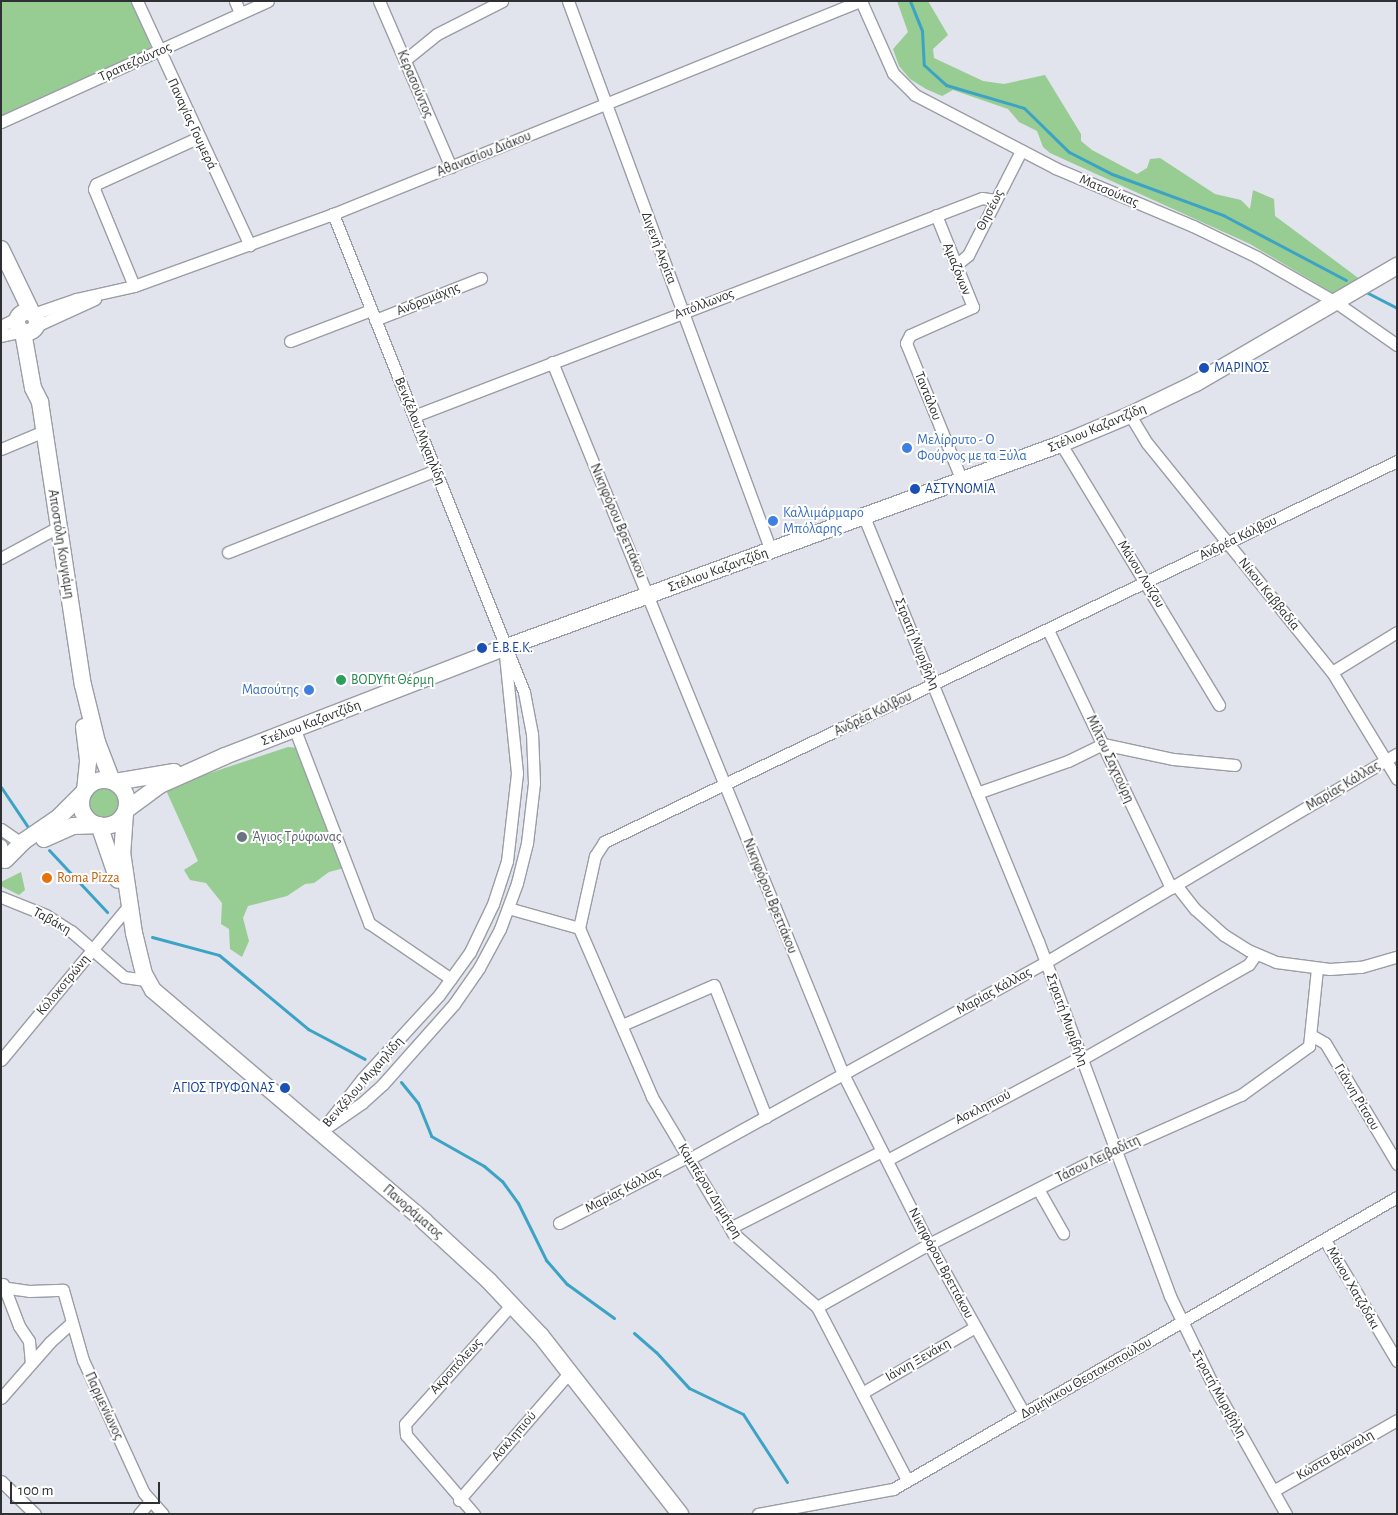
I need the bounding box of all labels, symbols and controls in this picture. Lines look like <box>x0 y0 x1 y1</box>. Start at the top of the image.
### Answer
street label: Τραπεζούντος <box>96 39 174 85</box>
street label: Κερασούντος <box>393 48 437 120</box>
street label: Παναγίας Γουμερά <box>163 76 221 172</box>
street label: Αθανασίου Διάκου <box>434 127 534 181</box>
street label: Ματσούκας <box>1077 171 1141 211</box>
street label: Θησέως <box>972 186 1008 234</box>
street label: Διγενή Ακρίτα <box>638 209 680 287</box>
street label: Αμαζόνων <box>939 240 975 298</box>
street label: Ανδρομάχης <box>394 279 462 319</box>
street label: Απόλλωνος <box>672 285 736 323</box>
place label: ΜΑΡΙΝΟΣ <box>1214 360 1269 376</box>
marker: ΜΑΡΙΝΟΣ <box>1198 362 1210 374</box>
street label: Ταντάλου <box>911 369 945 423</box>
street label: Βενιζέλου Μιχαηλίδη <box>391 375 449 487</box>
street label: Στέλιου Καζαντζίδη <box>1045 400 1149 456</box>
place label: Μελίρρυτο - Ο Φούρνος με τα Ξύλα <box>917 432 1027 464</box>
marker: Μελίρρυτο - Ο Φούρνος με τα Ξύλα <box>901 442 913 454</box>
street label: Νικηφόρου Βρεττάκου <box>586 461 650 581</box>
place label: ΑΣΤΥΝΟΜΙΑ <box>925 481 996 497</box>
marker: ΑΣΤΥΝΟΜΙΑ <box>909 483 921 495</box>
street label: Αποστόλη Κουγιάμη <box>44 488 78 600</box>
place label: Καλλιμάρμαρο Μπόλαρης <box>783 505 864 538</box>
street label: Ανδρέα Κάλβου <box>1196 512 1280 564</box>
marker: Καλλιμάρμαρο Μπόλαρης <box>767 515 779 527</box>
street label: Μάνου Λοϊζου <box>1114 537 1168 611</box>
street label: Στέλιου Καζαντζίδη <box>666 544 770 596</box>
street label: Νίκου Καββαδία <box>1235 554 1303 634</box>
street label: Στρατή Μυριβήλη <box>891 596 943 692</box>
place label: Ε.Β.Ε.Κ. <box>492 640 533 656</box>
marker: Ε.Β.Ε.Κ. <box>476 642 488 654</box>
place label: BODYfit Θέρμη <box>351 672 434 688</box>
marker: BODYfit Θέρμη <box>335 674 347 686</box>
place label: Μασούτης <box>242 682 299 698</box>
marker: Μασούτης <box>303 684 315 696</box>
street label: Ανδρέα Κάλβου <box>831 688 915 740</box>
street label: Στέλιου Καζαντζίδη <box>259 696 363 750</box>
street label: Μίλτου Σαχτούρη <box>1082 712 1138 806</box>
street label: Μαρίας Κάλλας <box>1303 757 1383 815</box>
place label: Άγιος Τρύφωνας <box>252 829 341 845</box>
marker: Άγιος Τρύφωνας <box>236 831 248 843</box>
street label: Νικηφόρου Βρεττάκου <box>739 836 801 956</box>
place label: Roma Pizza <box>57 870 120 886</box>
marker: Roma Pizza <box>41 872 53 884</box>
street label: Ταβάκη <box>30 904 74 938</box>
street label: Κολοκοτρώνη <box>33 951 93 1019</box>
street label: Μαρίας Κάλλας <box>953 963 1035 1019</box>
street label: Στρατή Μυριβήλη <box>1042 971 1092 1069</box>
street label: Βενιζέλου Μιχαηλίδη <box>319 1033 407 1131</box>
street label: Γιάννη Ρίτσου <box>1331 1061 1383 1133</box>
place label: ΑΓΙΟΣ ΤΡΥΦΩΝΑΣ <box>173 1080 275 1096</box>
marker: ΑΓΙΟΣ ΤΡΥΦΩΝΑΣ <box>279 1082 291 1094</box>
street label: Ασκληπιού <box>952 1086 1014 1128</box>
street label: Τάσου Λειβαδίτη <box>1053 1131 1143 1187</box>
street label: Καμπέρου Δημήτρη <box>674 1140 746 1242</box>
street label: Μαρίας Κάλλας <box>582 1163 664 1217</box>
street label: Πανοράματος <box>379 1181 447 1243</box>
street label: Νικηφόρου Βρεττάκου <box>905 1205 977 1321</box>
street label: Μάνου Χατζιδάκι <box>1323 1244 1383 1332</box>
street label: Ακροπόλεως <box>426 1334 486 1398</box>
street label: Δομήνικου Θεοτοκοπούλου <box>1017 1334 1155 1422</box>
street label: Ιάννη Ξενάκη <box>882 1335 954 1385</box>
street label: Στρατή Μυριβήλη <box>1188 1347 1250 1441</box>
street label: Παρμενίωνος <box>81 1369 127 1443</box>
street label: Ασκληπιού <box>488 1408 540 1464</box>
street label: Κώστα Βάρναλη <box>1293 1426 1377 1484</box>
scale bar <box>12 1472 162 1504</box>
text: 100 m <box>18 1483 53 1498</box>

